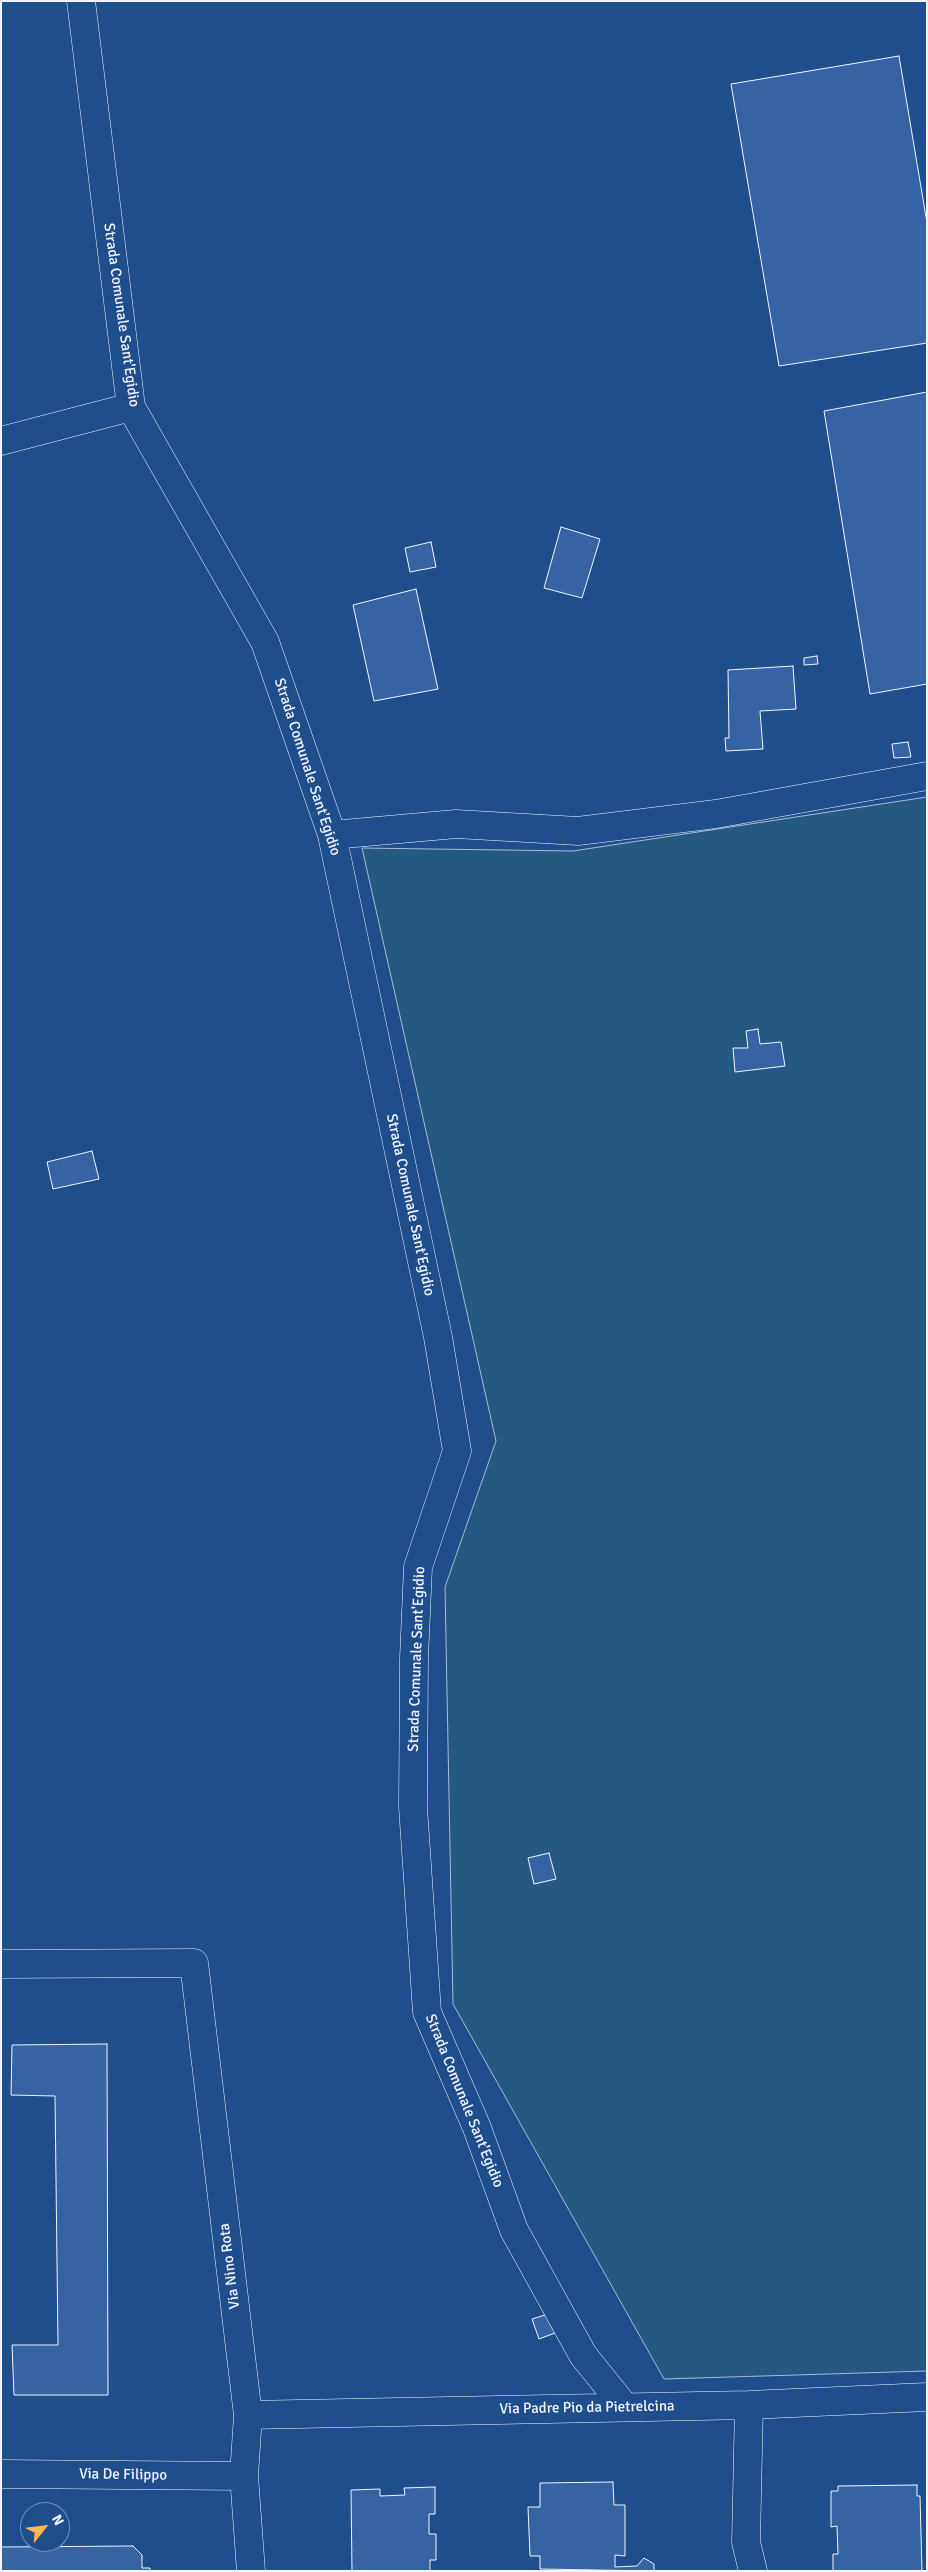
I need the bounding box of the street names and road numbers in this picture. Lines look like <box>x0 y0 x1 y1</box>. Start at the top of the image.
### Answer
street label: Strada Comunale Sant'Egidio <box>99 222 143 408</box>
street label: Strada Comunale Sant'Egidio <box>270 676 344 858</box>
street label: Strada Comunale Sant'Egidio <box>382 1112 438 1298</box>
street label: Strada Comunale Sant'Egidio <box>405 1566 429 1752</box>
street label: Strada Comunale Sant'Egidio <box>421 2012 507 2190</box>
street label: Via Nino Rota <box>216 2222 244 2310</box>
street label: Via Padre Pio da Pietrelcina <box>499 2397 675 2419</box>
street label: Via De Filippo <box>79 2465 167 2485</box>

